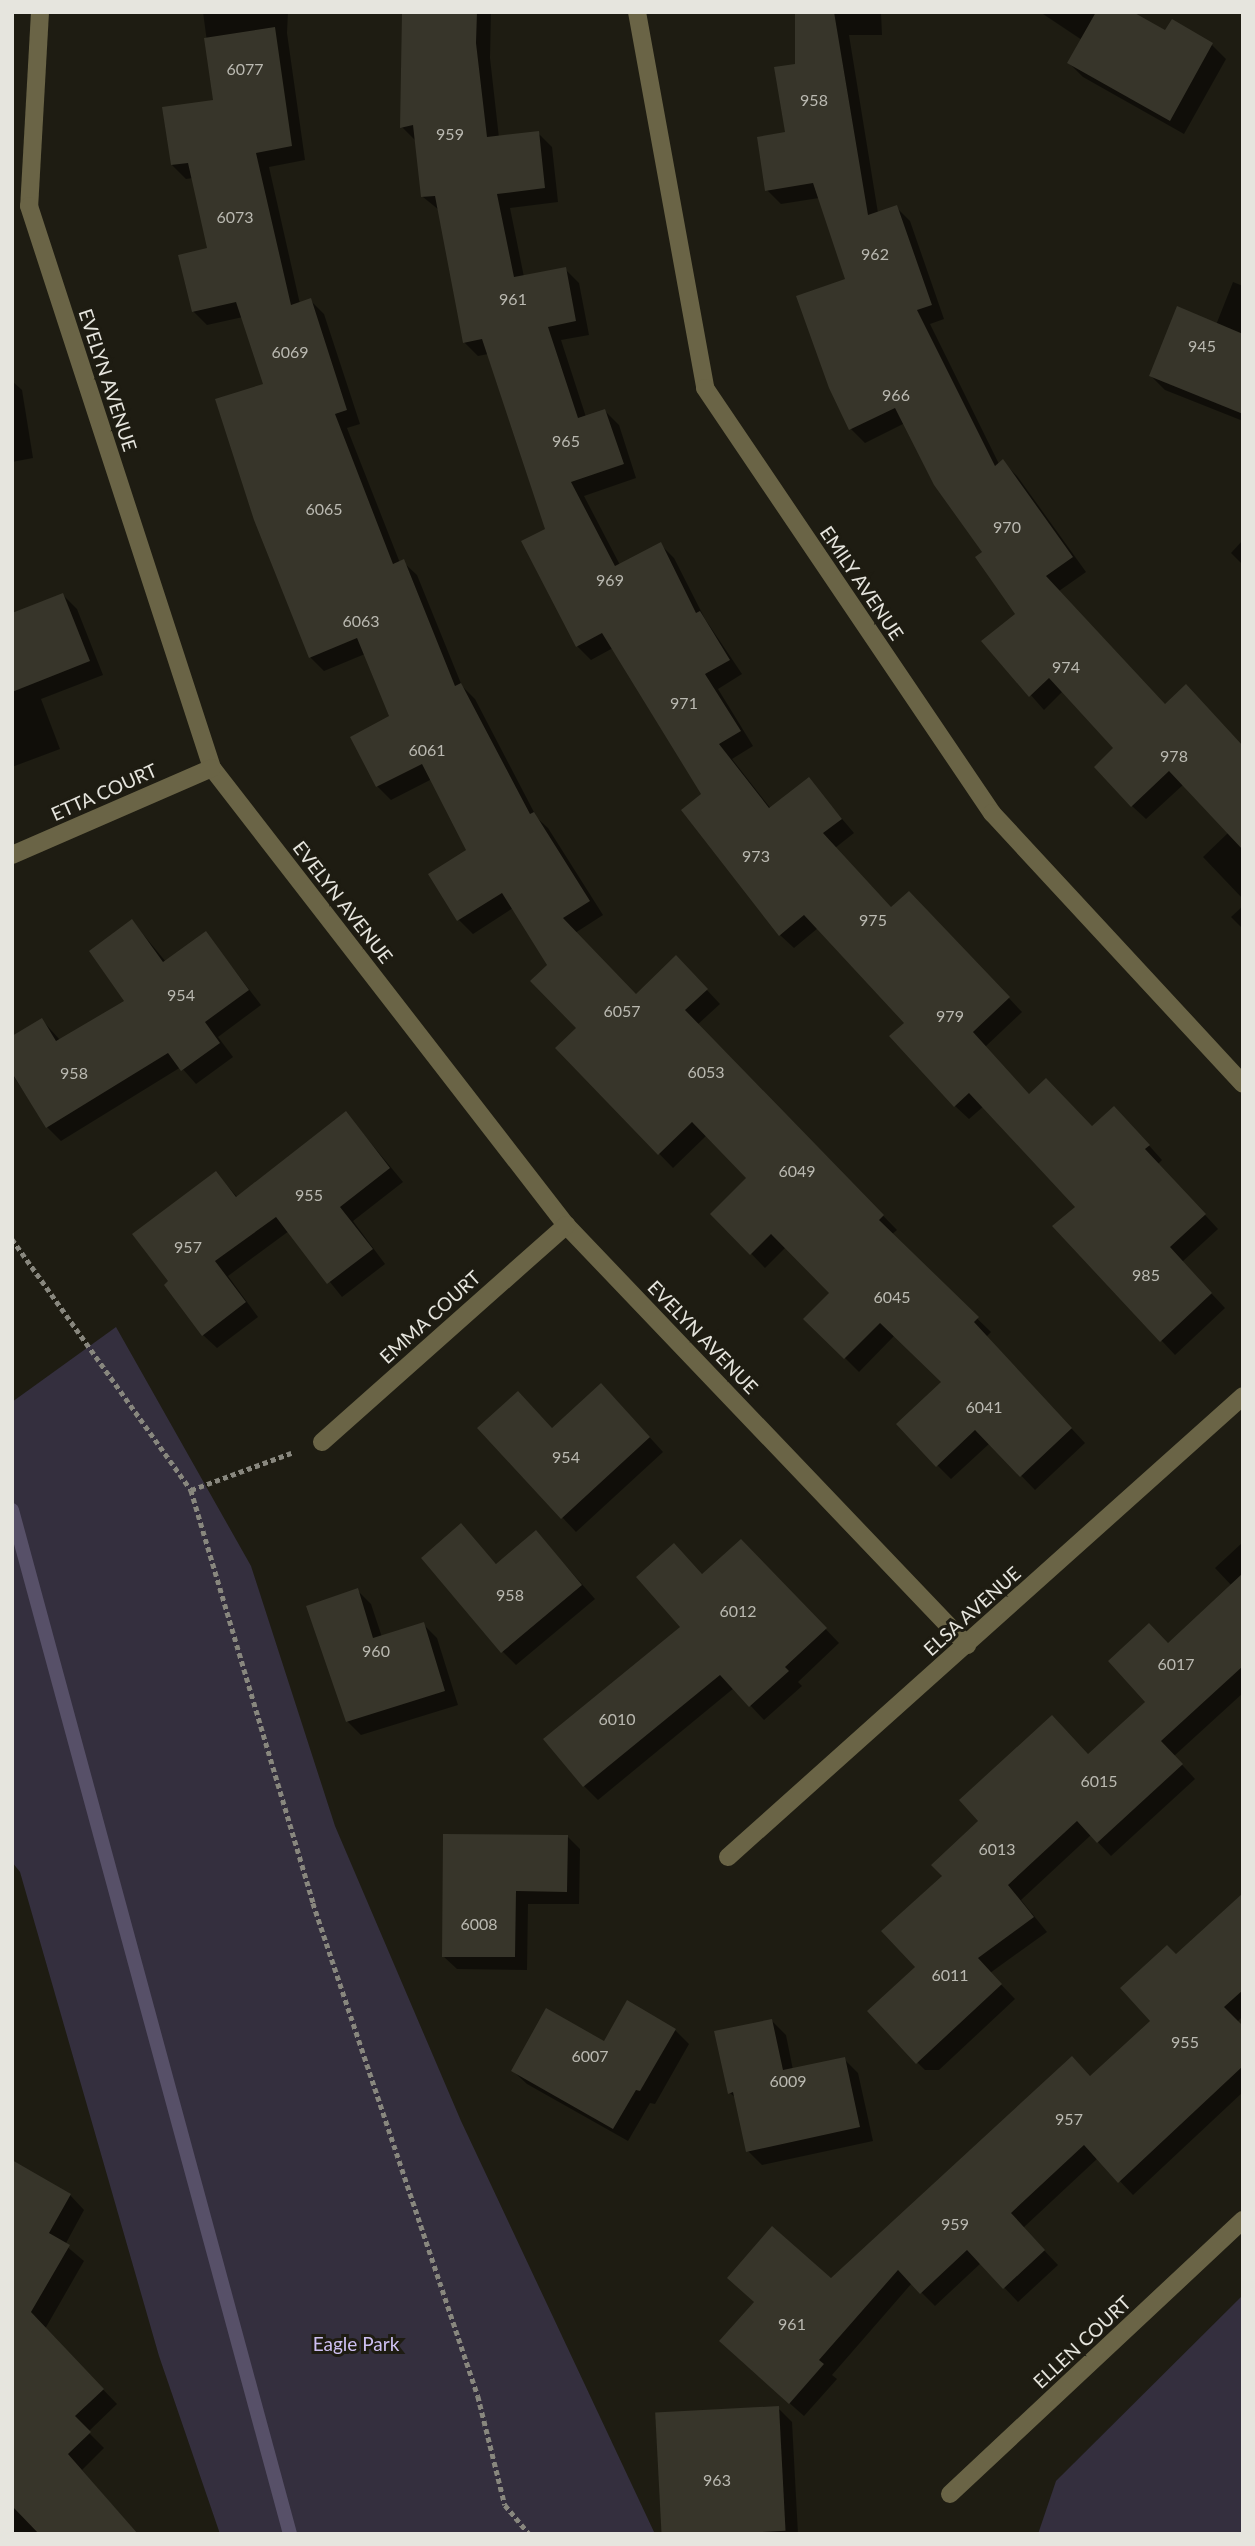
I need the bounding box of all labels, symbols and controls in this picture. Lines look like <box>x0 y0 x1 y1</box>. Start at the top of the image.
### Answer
house number: 6077 <box>226 59 264 79</box>
house number: 958 <box>800 90 828 110</box>
house number: 959 <box>436 124 464 144</box>
house number: 6073 <box>216 207 254 227</box>
house number: 962 <box>861 244 889 264</box>
house number: 961 <box>499 289 527 309</box>
street label: EVELYN AVENUE <box>74 306 142 454</box>
house number: 945 <box>1188 336 1216 356</box>
house number: 6069 <box>271 342 309 362</box>
house number: 966 <box>882 385 910 405</box>
house number: 965 <box>552 431 580 451</box>
house number: 6065 <box>305 499 343 519</box>
house number: 970 <box>993 517 1021 537</box>
street label: EMILY AVENUE <box>815 521 909 645</box>
house number: 969 <box>596 570 624 590</box>
house number: 6063 <box>342 611 380 631</box>
house number: 974 <box>1052 657 1080 677</box>
house number: 971 <box>670 693 698 713</box>
house number: 6061 <box>408 740 446 760</box>
house number: 978 <box>1160 746 1188 766</box>
street label: ETTA COURT <box>47 758 161 826</box>
street label: EVELYN AVENUE <box>288 836 398 968</box>
house number: 973 <box>742 846 770 866</box>
house number: 975 <box>859 910 887 930</box>
house number: 954 <box>167 985 195 1005</box>
house number: 6057 <box>603 1001 641 1021</box>
house number: 979 <box>936 1006 964 1026</box>
house number: 6053 <box>687 1062 725 1082</box>
house number: 958 <box>60 1063 88 1083</box>
house number: 6049 <box>778 1161 816 1181</box>
house number: 955 <box>295 1185 323 1205</box>
house number: 957 <box>174 1237 202 1257</box>
house number: 985 <box>1132 1265 1160 1285</box>
street label: EMMA COURT <box>375 1266 485 1368</box>
street label: EVELYN AVENUE <box>643 1275 763 1399</box>
house number: 6045 <box>873 1287 911 1307</box>
house number: 6041 <box>965 1397 1003 1417</box>
house number: 954 <box>552 1447 580 1467</box>
street label: ELSA AVENUE <box>918 1561 1026 1661</box>
house number: 958 <box>496 1585 524 1605</box>
house number: 6012 <box>719 1601 757 1621</box>
house number: 960 <box>362 1641 390 1661</box>
house number: 6017 <box>1157 1654 1195 1674</box>
house number: 6010 <box>598 1709 636 1729</box>
house number: 6015 <box>1080 1771 1118 1791</box>
house number: 6013 <box>978 1839 1016 1859</box>
house number: 6008 <box>460 1914 498 1934</box>
house number: 6011 <box>931 1965 969 1985</box>
house number: 955 <box>1171 2032 1199 2052</box>
house number: 6007 <box>571 2046 609 2066</box>
house number: 6009 <box>769 2071 807 2091</box>
house number: 957 <box>1055 2109 1083 2129</box>
house number: 959 <box>941 2214 969 2234</box>
street label: ELLEN COURT <box>1028 2291 1136 2393</box>
house number: 961 <box>778 2314 806 2334</box>
park label: Eagle Park <box>313 2333 399 2355</box>
house number: 963 <box>703 2470 731 2490</box>

